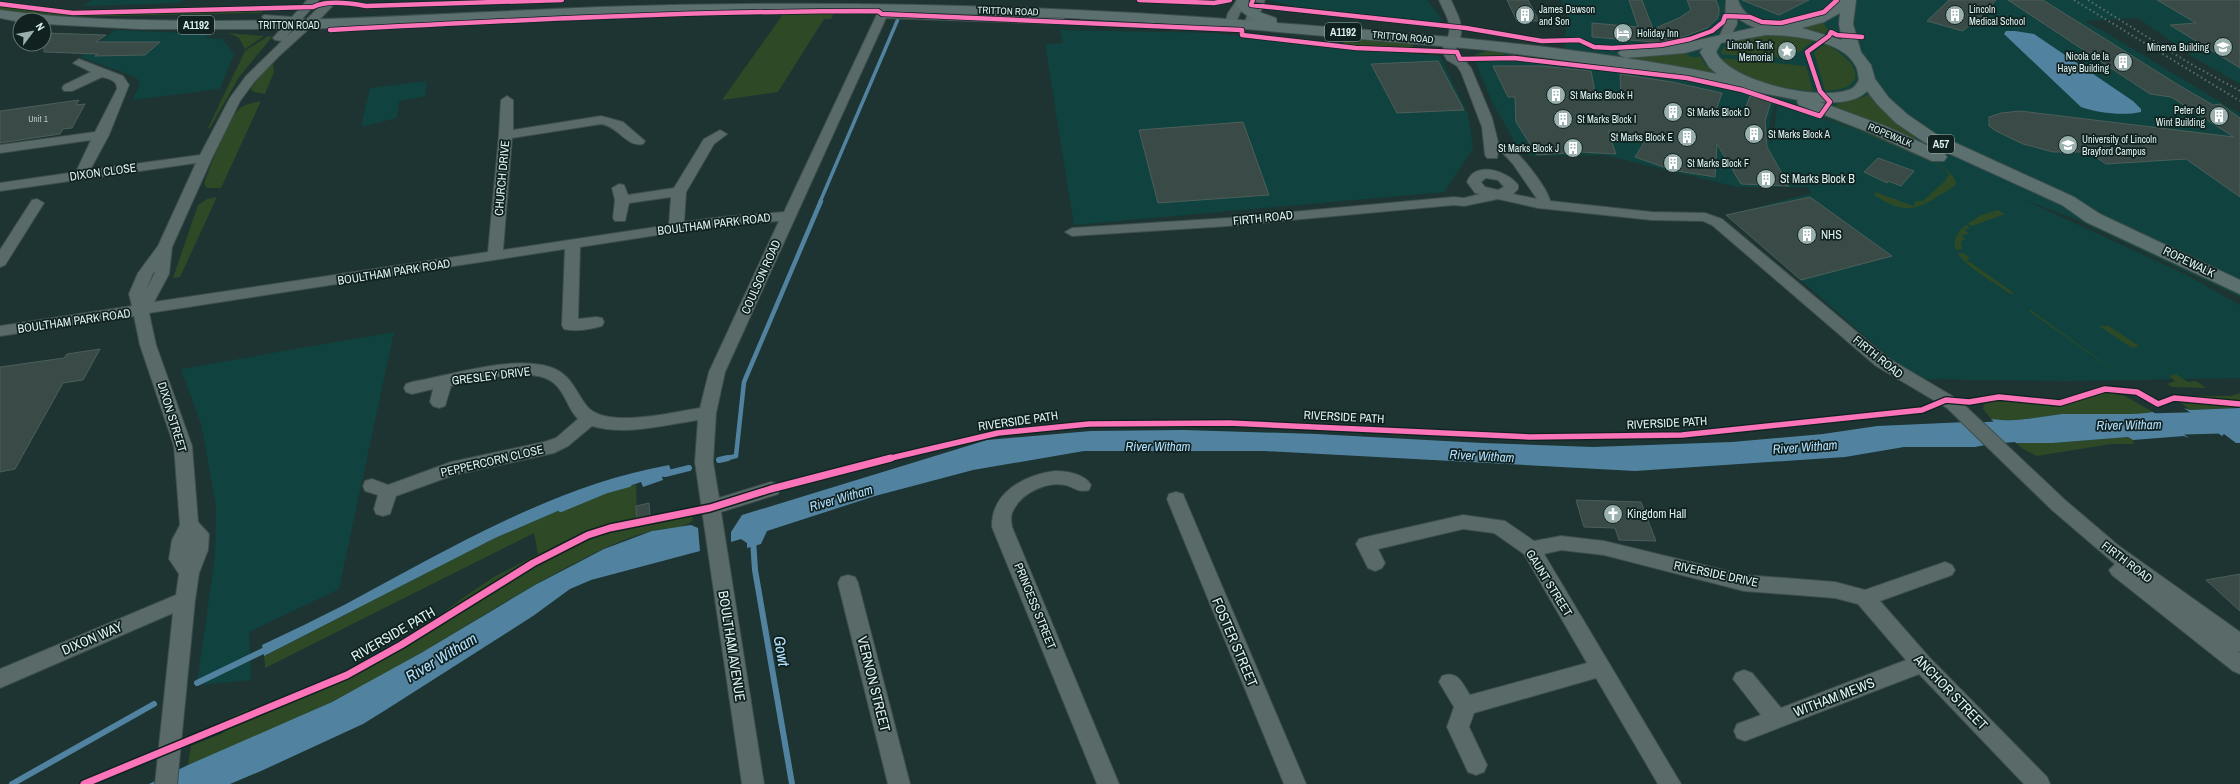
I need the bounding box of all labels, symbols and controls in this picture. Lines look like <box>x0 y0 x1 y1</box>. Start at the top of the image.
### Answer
street label: TRITTON ROAD <box>977 3 1039 19</box>
place label: James Dawson and Son <box>1539 3 1595 28</box>
place label: Lincoln Medical School <box>1969 3 2025 28</box>
building icon: James Dawson and Son <box>1514 4 1536 26</box>
building icon: Lincoln Medical School <box>1944 4 1966 26</box>
north arrow <box>12 12 52 52</box>
road number: A1192 <box>178 16 214 34</box>
street label: TRITTON ROAD <box>258 19 320 32</box>
text: N <box>33 20 48 33</box>
hotel icon: Holiday Inn <box>1612 22 1634 44</box>
road number: A1192 <box>1325 23 1361 41</box>
place label: Holiday Inn <box>1637 27 1678 40</box>
street label: TRITTON ROAD <box>1372 28 1434 46</box>
school or university icon: Minerva Building <box>2212 36 2234 58</box>
place label: Lincoln Tank Memorial <box>1727 39 1774 64</box>
place icon: Lincoln Tank Memorial <box>1776 40 1798 62</box>
place label: Minerva Building <box>2147 41 2209 54</box>
place label: Nicola de la Haye Building <box>2057 50 2109 75</box>
building icon: Nicola de la Haye Building <box>2112 51 2134 73</box>
building icon: St Marks Block H <box>1545 84 1567 106</box>
place label: St Marks Block H <box>1570 89 1633 102</box>
building icon: St Marks Block D <box>1662 101 1684 123</box>
place label: Peter de Wint Building <box>2156 104 2205 129</box>
building icon: Peter de Wint Building <box>2208 105 2230 127</box>
place label: St Marks Block D <box>1687 106 1750 119</box>
building icon: St Marks Block I <box>1552 108 1574 130</box>
house number: Unit 1 <box>28 113 48 125</box>
place label: St Marks Block I <box>1577 113 1636 126</box>
street label: ROPEWALK <box>1866 120 1914 150</box>
building icon: St Marks Block A <box>1743 123 1765 145</box>
building icon: St Marks Block E <box>1676 126 1698 148</box>
place label: St Marks Block A <box>1768 128 1831 141</box>
place label: St Marks Block E <box>1611 131 1673 144</box>
place label: University of Lincoln Brayford Campus <box>2082 133 2157 158</box>
school or university icon: University of Lincoln Brayford Campus <box>2057 134 2079 156</box>
road number: A57 <box>1928 135 1954 153</box>
building icon: St Marks Block J <box>1562 137 1584 159</box>
street label: CHURCH DRIVE <box>491 140 513 216</box>
place label: St Marks Block J <box>1498 142 1559 155</box>
building icon: St Marks Block F <box>1662 152 1684 174</box>
place label: St Marks Block F <box>1687 157 1749 170</box>
street label: DIXON CLOSE <box>69 159 137 185</box>
building icon: St Marks Block B <box>1755 168 1777 190</box>
place label: St Marks Block B <box>1780 171 1855 187</box>
street label: FIRTH ROAD <box>1232 207 1294 229</box>
street label: BOULTHAM PARK ROAD <box>656 209 772 239</box>
building icon: NHS <box>1796 224 1818 246</box>
place label: NHS <box>1821 227 1842 243</box>
street label: COULSON ROAD <box>737 237 785 317</box>
street label: ROPEWALK <box>2161 243 2218 282</box>
street label: BOULTHAM PARK ROAD <box>336 255 452 289</box>
street label: BOULTHAM PARK ROAD <box>16 305 132 337</box>
street label: FIRTH ROAD <box>1850 332 1906 382</box>
street label: GRESLEY DRIVE <box>451 363 531 389</box>
street label: DIXON STREET <box>154 380 190 454</box>
street label: RIVERSIDE PATH <box>977 407 1059 435</box>
street label: RIVERSIDE PATH <box>1303 407 1385 427</box>
street label: RIVERSIDE PATH <box>1626 413 1708 433</box>
water label: River Witham <box>2096 416 2162 434</box>
water label: River Witham <box>1772 436 1838 458</box>
water label: River Witham <box>1126 438 1191 455</box>
street label: PEPPERCORN CLOSE <box>439 441 545 481</box>
water label: River Witham <box>1449 446 1515 466</box>
water label: River Witham <box>807 481 875 515</box>
church icon: Kingdom Hall <box>1602 503 1624 525</box>
place label: Kingdom Hall <box>1627 506 1686 522</box>
street label: FIRTH ROAD <box>2098 538 2156 586</box>
street label: GAUNT STREET <box>1522 547 1576 619</box>
street label: RIVERSIDE DRIVE <box>1672 557 1760 591</box>
street label: PRINCESS STREET <box>1010 560 1060 652</box>
street label: BOULTHAM AVENUE <box>714 589 750 703</box>
street label: FOSTER STREET <box>1208 595 1262 689</box>
street label: RIVERSIDE PATH <box>348 603 438 665</box>
street label: DIXON WAY <box>59 617 125 659</box>
water label: River Witham <box>401 627 481 687</box>
water label: Gowt <box>769 634 796 668</box>
street label: VERNON STREET <box>853 634 895 734</box>
street label: ANCHOR STREET <box>1910 650 1992 734</box>
street label: WITHAM MEWS <box>1791 673 1877 721</box>

